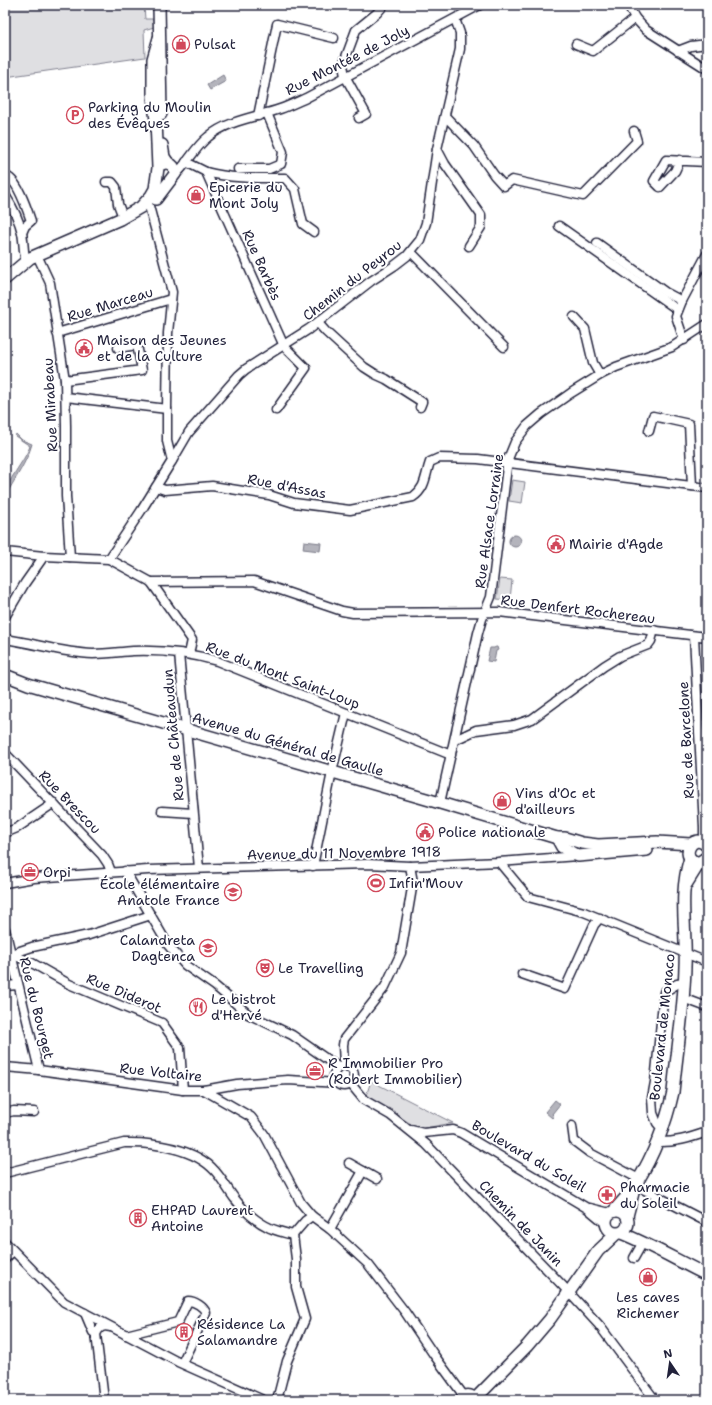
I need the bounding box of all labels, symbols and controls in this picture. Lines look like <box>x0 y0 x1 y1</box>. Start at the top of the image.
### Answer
street label: Rue Montée de Joly <box>282 21 412 99</box>
shop icon: Pulsat <box>171 34 191 54</box>
place label: Pulsat <box>194 35 236 53</box>
place label: Parking du Moulin des Évêques <box>88 98 212 132</box>
parking icon: Parking du Moulin des Évêques <box>65 105 85 125</box>
place label: Epicerie du Mont Joly <box>209 178 283 212</box>
shop icon: Epicerie du Mont Joly <box>186 185 206 205</box>
street label: Rue Barbès <box>238 227 286 303</box>
street label: Chemin du Peyrou <box>299 236 405 324</box>
street label: Rue Marceau <box>65 282 155 326</box>
place label: Maison des Jeunes et de la Culture <box>97 331 227 365</box>
public building icon: Maison des Jeunes et de la Culture <box>74 338 94 358</box>
street label: Rue Mirabeau <box>39 358 61 452</box>
street label: Rue Alsace Lorraine <box>471 452 507 589</box>
street label: Rue d'Assas <box>246 470 328 502</box>
public building icon: Mairie d'Agde <box>546 534 566 554</box>
place label: Mairie d'Agde <box>569 535 664 553</box>
street label: Rue Denfert Rochereau <box>500 591 656 627</box>
street label: Rue du Mont Saint-Loup <box>203 637 363 713</box>
street label: Rue de Châteaudun <box>158 668 188 802</box>
street label: Rue de Barcelone <box>674 681 698 799</box>
street label: Avenue du Général de Gaulle <box>190 708 386 780</box>
street label: Rue Brescou <box>35 766 105 838</box>
place label: Vins d'Oc et d'ailleurs <box>515 784 596 818</box>
shop icon: Vins d'Oc et d'ailleurs <box>492 791 512 811</box>
public building icon: Police nationale <box>415 822 435 842</box>
place label: Police nationale <box>438 823 546 841</box>
street label: Avenue du 11 Novembre 1918 <box>247 842 441 864</box>
office icon: Orpi <box>20 862 40 882</box>
place label: Orpi <box>43 863 71 881</box>
sports icon: Infin'Mouv <box>366 873 386 893</box>
place label: Infin'Mouv <box>389 874 463 892</box>
place label: École élémentaire Anatole France <box>100 875 220 909</box>
school or university icon: École élémentaire Anatole France <box>223 882 243 902</box>
place label: Calandreta Dagtenca <box>120 931 195 965</box>
school or university icon: Calandreta Dagtenca <box>198 938 218 958</box>
street label: Boulevard de Monaco <box>645 953 679 1101</box>
street label: Rue du Bourget <box>16 955 58 1061</box>
theatre icon: Le Travelling <box>255 958 275 978</box>
place label: Le Travelling <box>278 959 364 977</box>
street label: Rue Diderot <box>84 969 164 1017</box>
place label: Le bistrot d'Hervé <box>211 990 276 1024</box>
restaurant icon: Le bistrot d'Hervé <box>188 997 208 1017</box>
place label: R Immobilier Pro (Robert Immobilier) <box>328 1054 462 1088</box>
street label: Rue Voltaire <box>119 1059 203 1085</box>
office icon: R Immobilier Pro (Robert Immobilier) <box>305 1061 325 1081</box>
street label: Boulevard du Soleil <box>468 1116 590 1197</box>
street label: Chemin de Janin <box>475 1176 567 1270</box>
place label: Pharmacie du Soleil <box>620 1178 690 1212</box>
pharmacy icon: Pharmacie du Soleil <box>597 1185 617 1205</box>
place label: EHPAD Laurent Antoine <box>151 1201 254 1235</box>
building icon: EHPAD Laurent Antoine <box>128 1208 148 1228</box>
shop icon: Les caves Richemer <box>638 1267 658 1287</box>
place label: Les caves Richemer <box>616 1288 680 1322</box>
place label: Résidence La Salamandre <box>197 1315 285 1349</box>
building icon: Résidence La Salamandre <box>174 1322 194 1342</box>
north arrow <box>650 1343 690 1383</box>
text: N <box>662 1345 674 1362</box>

